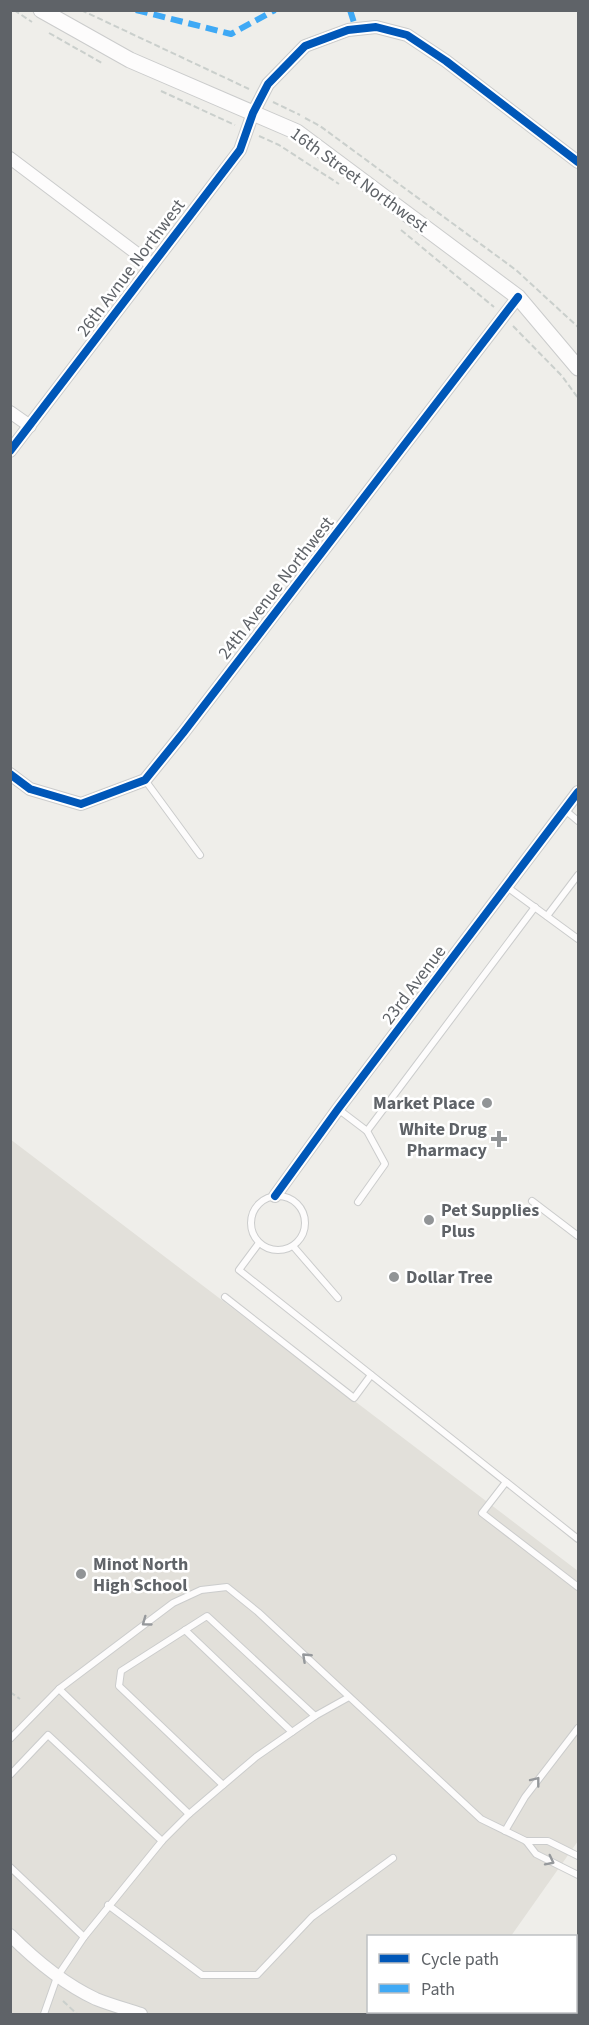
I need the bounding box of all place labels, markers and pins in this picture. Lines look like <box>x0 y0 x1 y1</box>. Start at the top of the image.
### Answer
place label: Market Place <box>373 1091 475 1116</box>
marker: Market Place <box>480 1096 494 1110</box>
place label: White Drug Pharmacy <box>399 1117 488 1163</box>
marker: White Drug Pharmacy <box>492 1132 506 1146</box>
place label: Pet Supplies Plus <box>441 1198 539 1244</box>
marker: Pet Supplies Plus <box>422 1213 436 1227</box>
place label: Dollar Tree <box>406 1265 493 1290</box>
marker: Dollar Tree <box>387 1270 401 1284</box>
place label: Minot North High School <box>93 1552 188 1598</box>
marker: Minot North High School <box>74 1567 88 1581</box>

